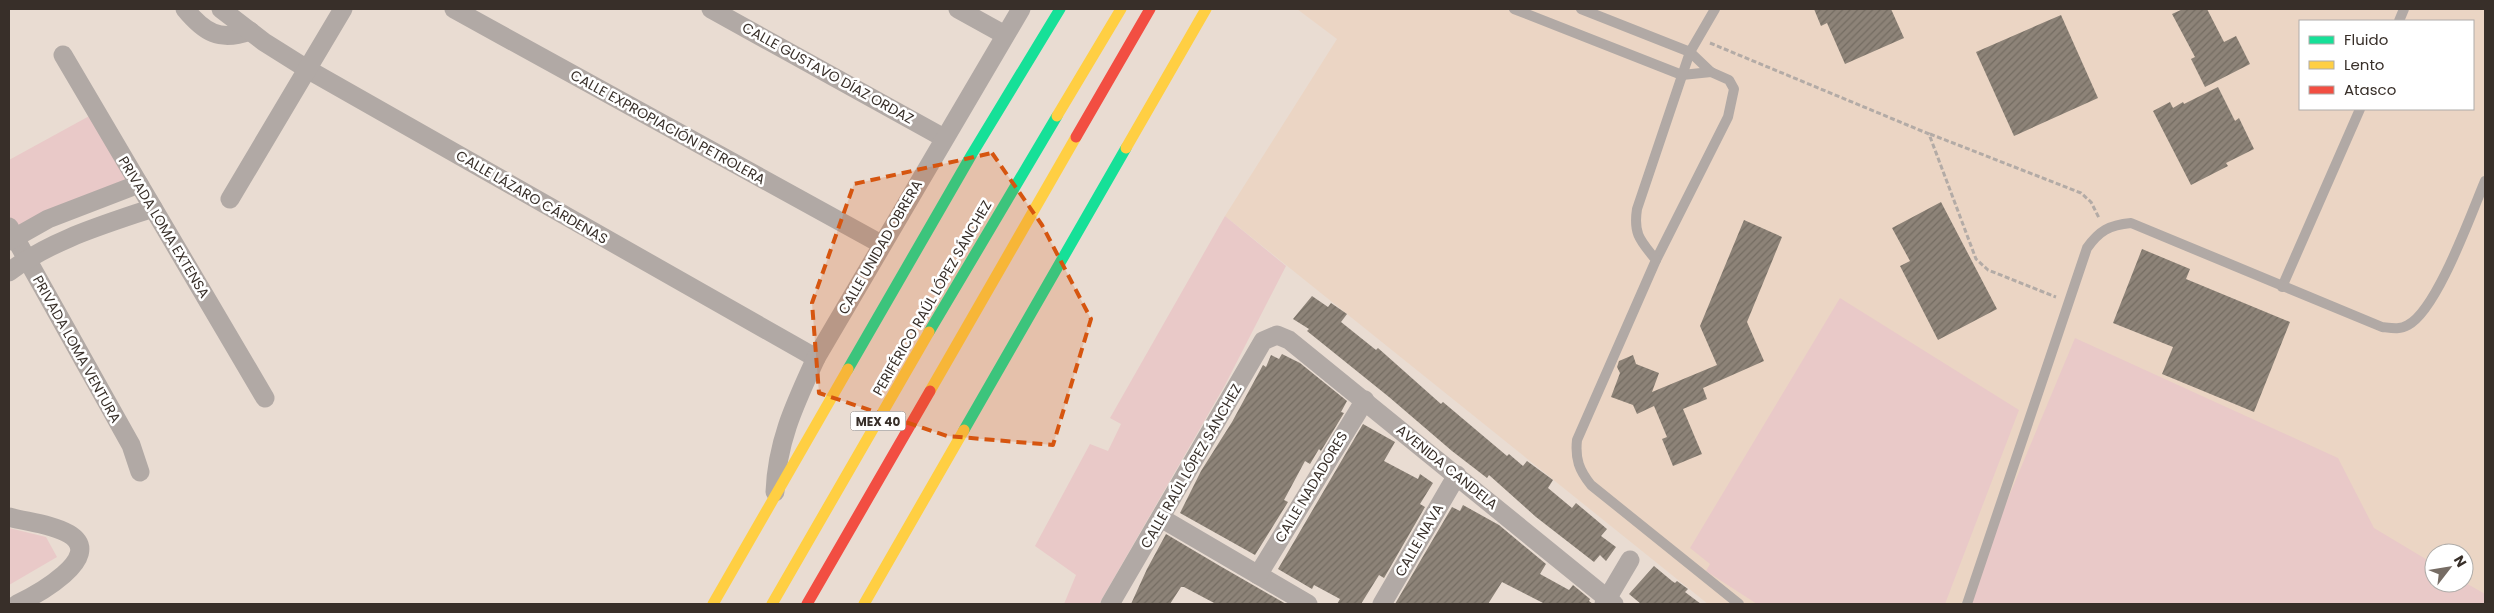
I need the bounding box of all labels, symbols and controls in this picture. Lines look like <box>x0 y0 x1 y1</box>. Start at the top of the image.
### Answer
street label: CALLE GUSTAVO DÍAZ ORDAZ <box>739 17 917 129</box>
legend <box>2299 20 2474 110</box>
text: Fluido <box>2344 29 2388 50</box>
text: Lento <box>2344 54 2384 75</box>
street label: CALLE EXPROPIACIÓN PETROLERA <box>567 65 769 189</box>
text: Atasco <box>2344 79 2396 100</box>
street label: CALLE LÁZARO CÁRDENAS <box>452 145 612 249</box>
street label: PRIVADA LOMA EXTENSA <box>114 152 214 302</box>
street label: CALLE UNIDAD OBRERA <box>833 176 927 318</box>
street label: PERIFÉRICO RAÚL LÓPEZ SÁNCHEZ <box>868 197 996 399</box>
street label: PRIVADA LOMA VENTURA <box>28 272 126 426</box>
street label: CALLE RAÚL LÓPEZ SÁNCHEZ <box>1136 380 1246 552</box>
road number: MEX 40 <box>850 412 906 431</box>
street label: AVENIDA CANDELA <box>1392 420 1502 514</box>
street label: CALLE NADADORES <box>1270 428 1352 546</box>
street label: CALLE NAVA <box>1390 500 1448 580</box>
north arrow <box>2424 543 2474 593</box>
text: N <box>2449 552 2471 571</box>

